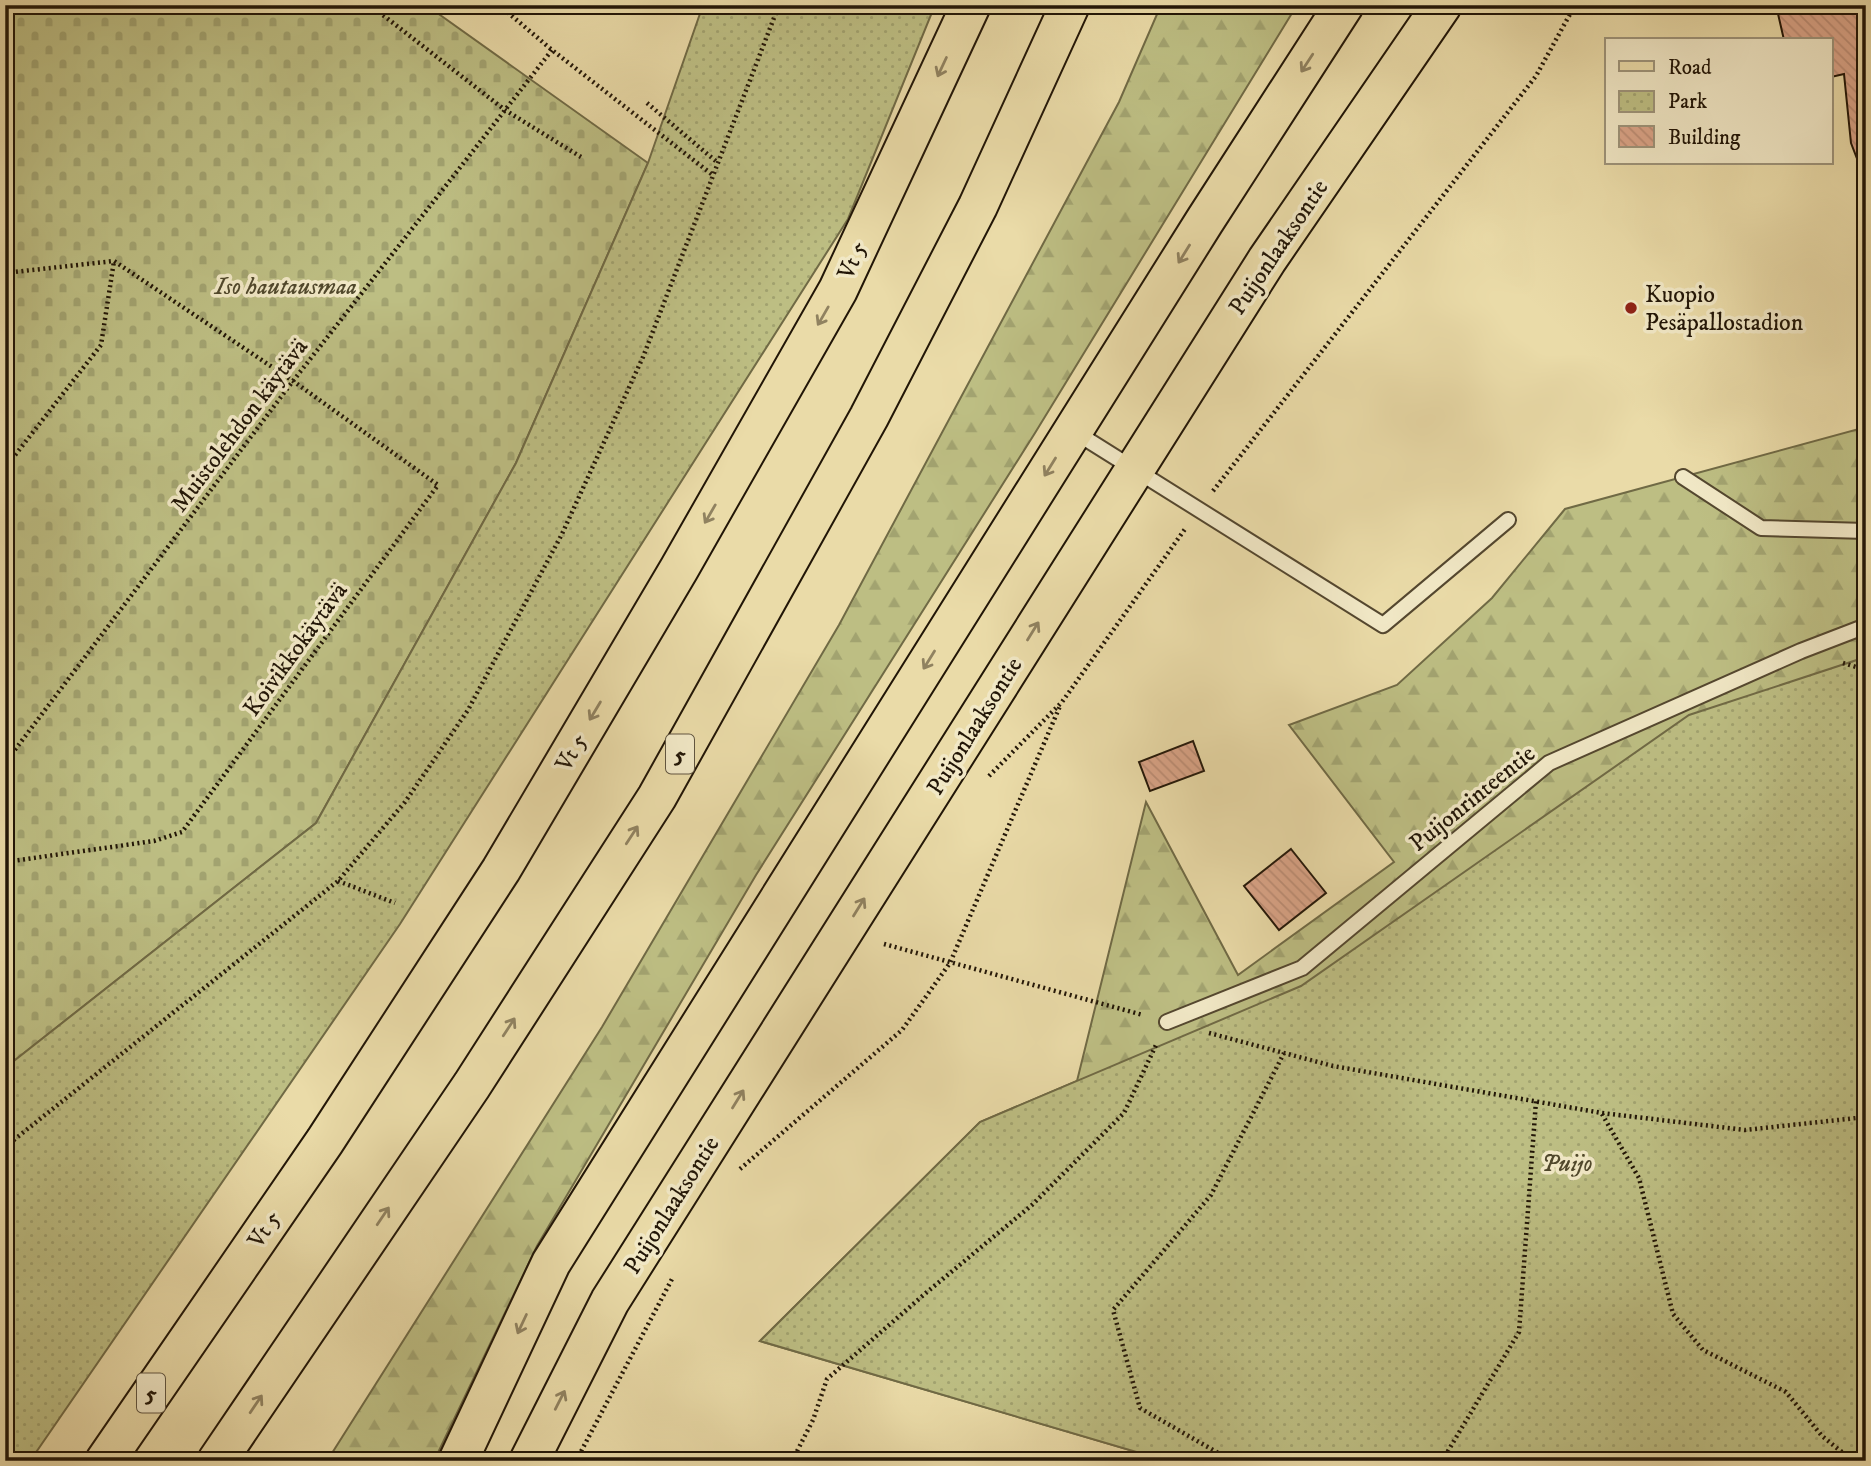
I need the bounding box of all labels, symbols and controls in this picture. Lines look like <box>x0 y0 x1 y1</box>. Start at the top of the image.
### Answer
legend <box>1605 38 1832 164</box>
one-way arrow <box>1300 52 1314 72</box>
text: Road <box>1668 55 1712 81</box>
one-way arrow <box>935 56 948 77</box>
text: Park <box>1668 89 1708 115</box>
text: Building <box>1668 125 1741 151</box>
street label: Puijonlaaksontie <box>1222 174 1335 321</box>
street label: Vt 5 <box>831 237 875 285</box>
one-way arrow <box>1176 243 1190 263</box>
park label: Iso hautausmaa <box>213 272 357 302</box>
place label: Kuopio Pesäpallostadion <box>1645 280 1804 338</box>
marker: Kuopio Pesäpallostadion <box>1623 300 1639 316</box>
one-way arrow <box>816 306 830 326</box>
street label: Muistolehdon käytävä <box>165 332 315 518</box>
one-way arrow <box>1043 457 1057 477</box>
one-way arrow <box>703 503 716 524</box>
street label: Koivikkokäytävä <box>237 576 355 722</box>
one-way arrow <box>1027 622 1041 642</box>
one-way arrow <box>922 649 936 669</box>
street label: Puijonlaaksontie <box>920 652 1029 801</box>
one-way arrow <box>588 700 602 720</box>
street label: Vt 5 <box>549 728 595 778</box>
road number: 5 <box>666 734 694 774</box>
street label: Puijonrinteentie <box>1404 739 1542 859</box>
one-way arrow <box>625 826 640 845</box>
one-way arrow <box>853 897 867 917</box>
one-way arrow <box>503 1017 517 1037</box>
one-way arrow <box>730 1090 745 1109</box>
street label: Puijonlaaksontie <box>617 1131 726 1280</box>
park label: Puijo <box>1542 1149 1592 1179</box>
street label: Vt 5 <box>241 1205 288 1255</box>
one-way arrow <box>376 1207 390 1226</box>
one-way arrow <box>515 1313 528 1335</box>
road number: 5 <box>137 1374 165 1412</box>
one-way arrow <box>553 1390 567 1411</box>
one-way arrow <box>249 1395 263 1414</box>

